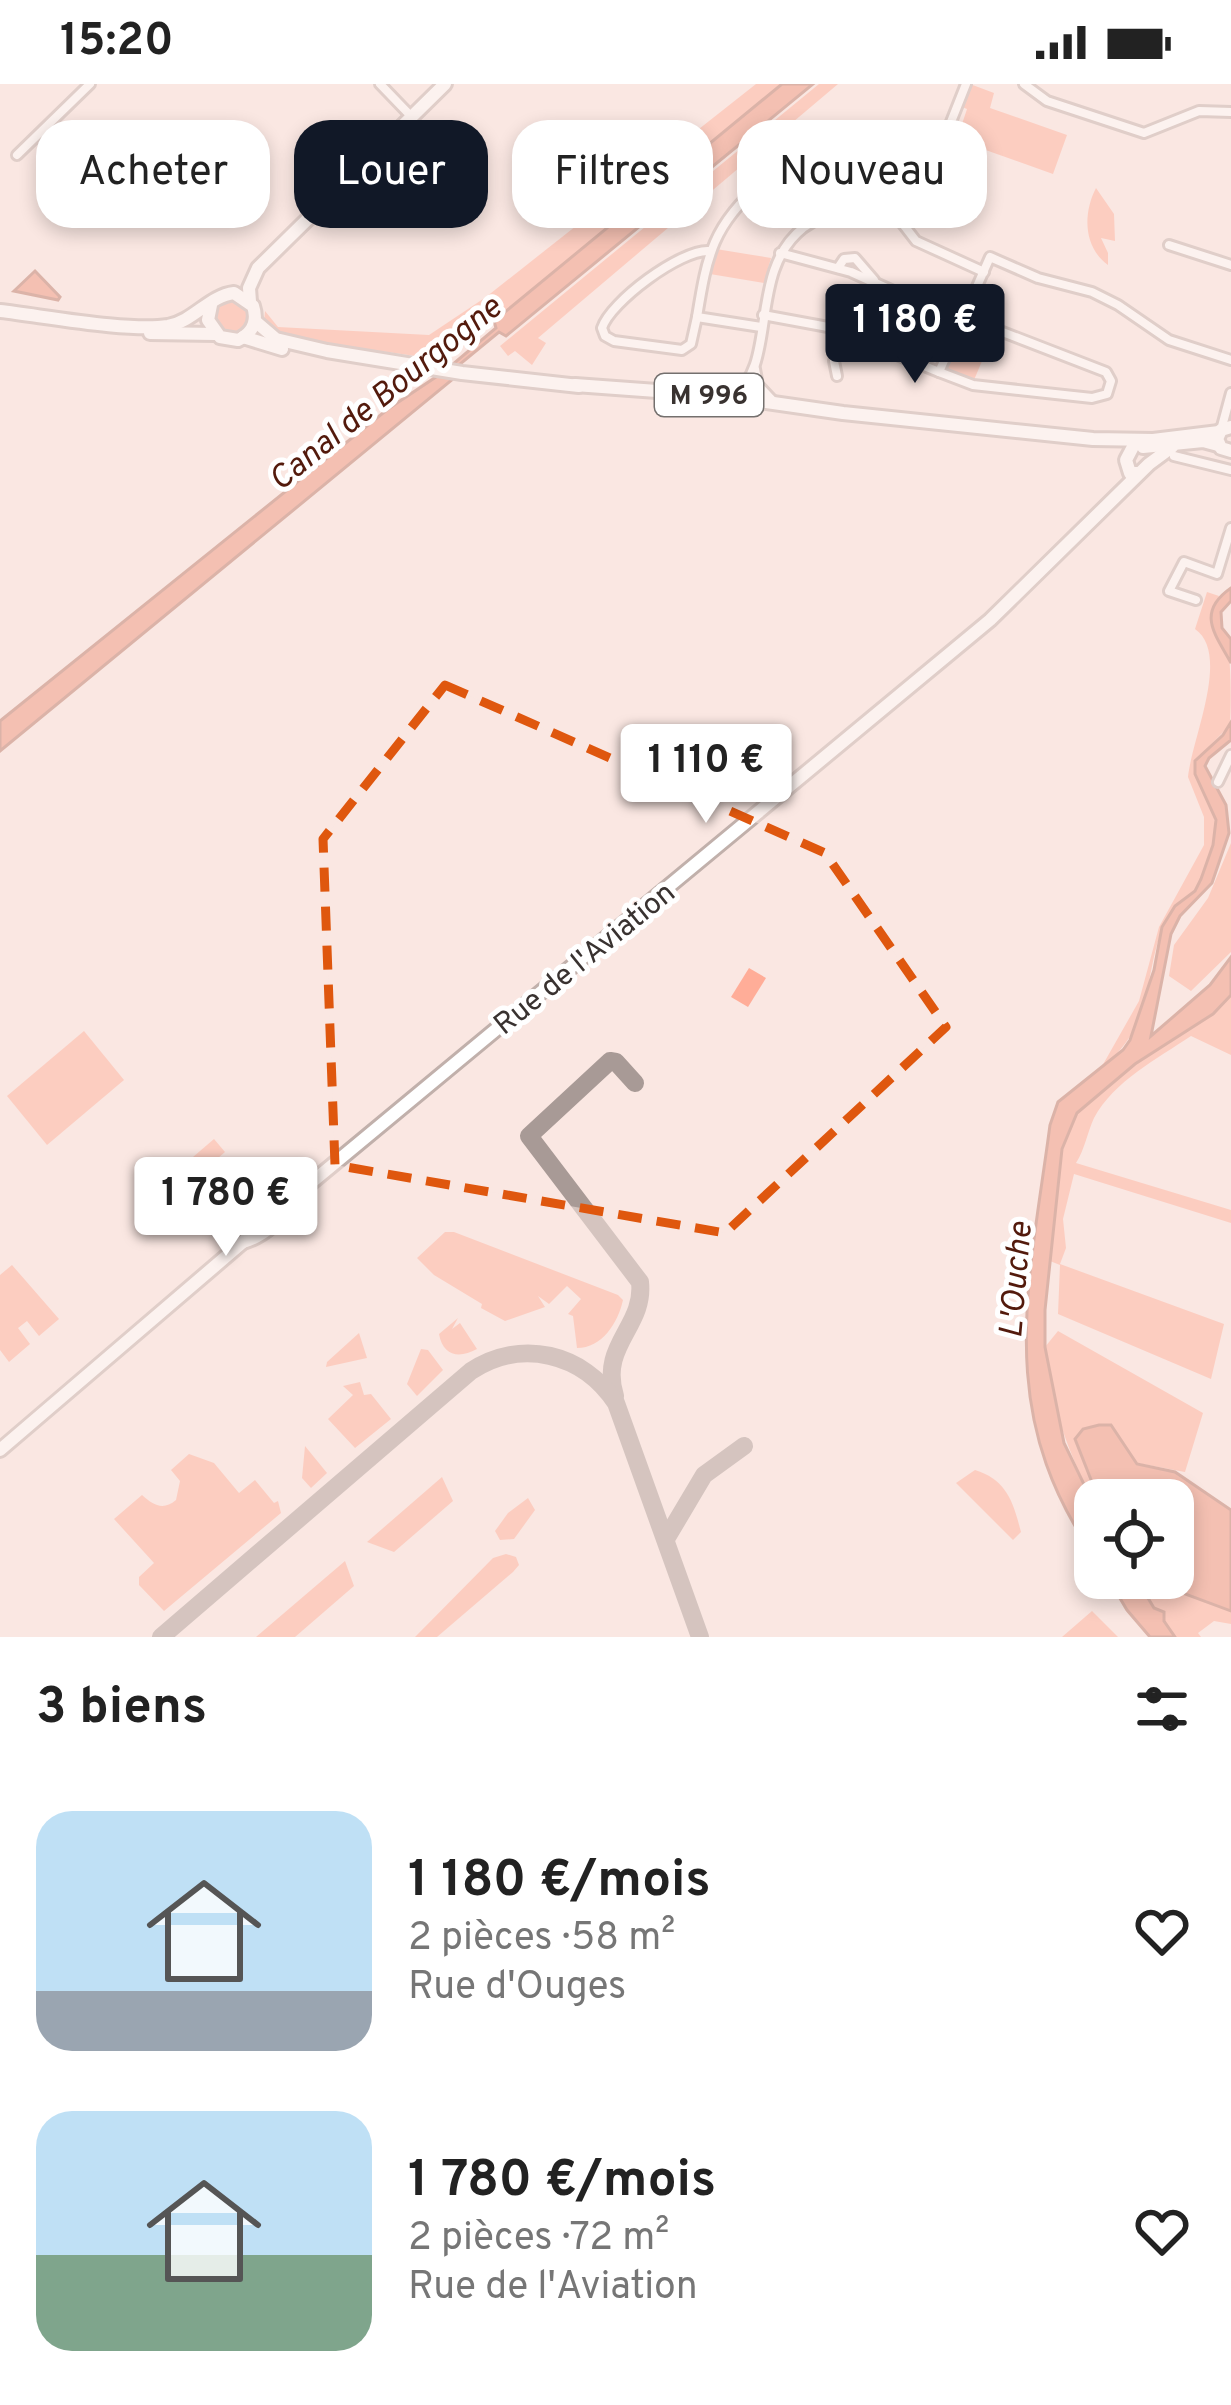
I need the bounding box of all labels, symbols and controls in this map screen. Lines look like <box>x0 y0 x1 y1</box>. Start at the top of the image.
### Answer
text: 15:20 <box>60 14 174 71</box>
chip: Acheter <box>36 120 270 228</box>
chip: Louer <box>294 120 488 228</box>
chip: Filtres <box>512 120 713 228</box>
chip: Nouveau <box>737 120 987 228</box>
pin: 1 180 € <box>804 284 1026 386</box>
water label: Canal de Bourgogne <box>261 288 512 502</box>
text: 1 180 € <box>852 298 978 347</box>
road number: M 996 <box>655 374 763 416</box>
pin: 1 110 € <box>595 724 817 826</box>
text: 1 110 € <box>648 738 764 787</box>
street label: Rue de l'Aviation <box>487 875 684 1044</box>
pin: 1 780 € <box>115 1157 337 1259</box>
text: 1 780 € <box>161 1171 291 1220</box>
water label: L'Ouche <box>992 1220 1044 1340</box>
map controls <box>1074 1479 1194 1599</box>
button: locate <box>1074 1479 1194 1599</box>
icon: filters <box>1129 1676 1195 1742</box>
text: 3 biens <box>36 1677 207 1742</box>
text: 1 180 €/mois <box>408 1850 711 1915</box>
icon: home <box>132 1859 276 2003</box>
icon: heart <box>1129 1898 1195 1964</box>
text: 2 pièces · 58 m² <box>408 1915 675 1964</box>
text: Rue d'Ouges <box>408 1964 626 2013</box>
text: 1 780 €/mois <box>408 2150 716 2215</box>
icon: home <box>132 2159 276 2303</box>
icon: heart <box>1129 2198 1195 2264</box>
text: 2 pièces · 72 m² <box>408 2215 669 2264</box>
text: Rue de l'Aviation <box>408 2264 698 2313</box>

